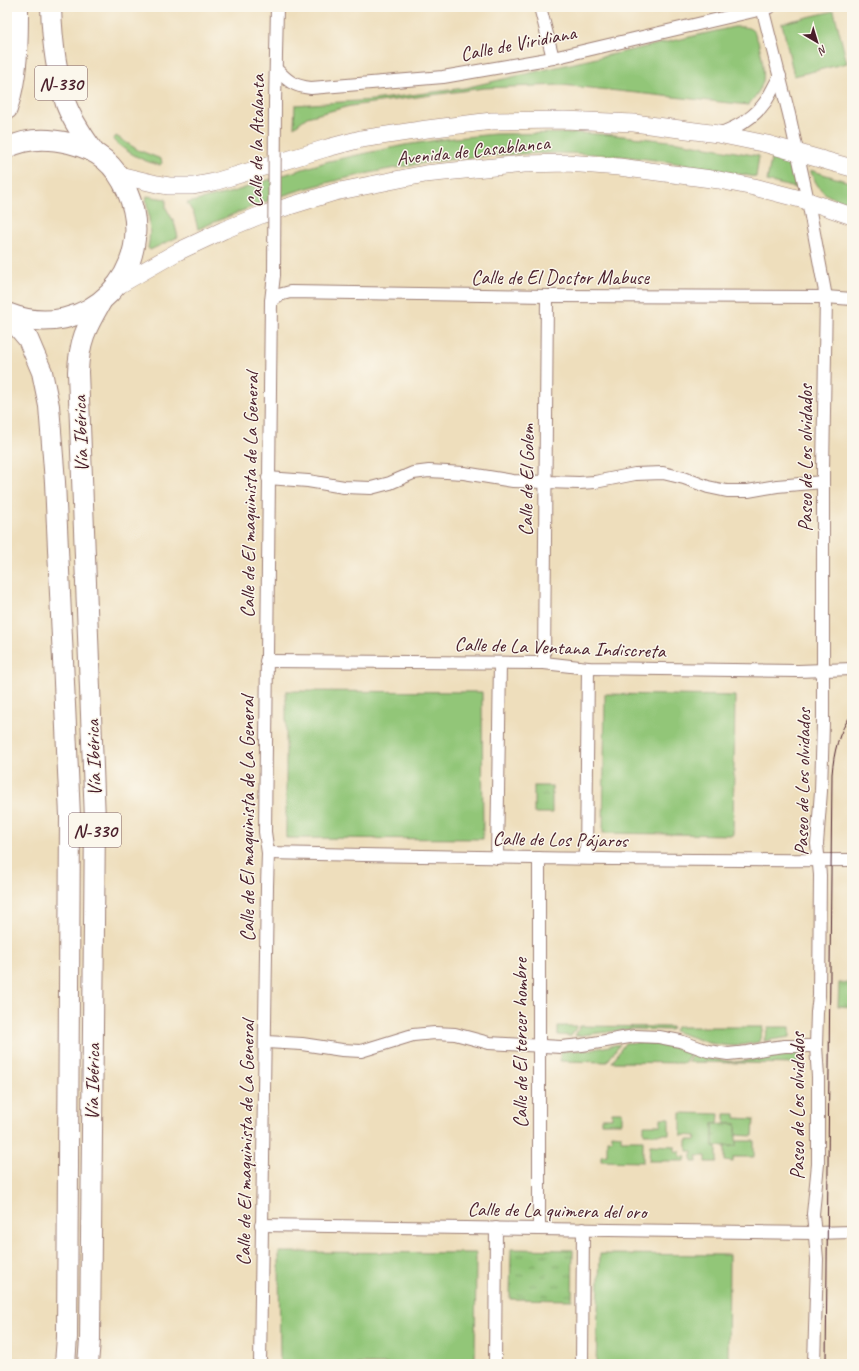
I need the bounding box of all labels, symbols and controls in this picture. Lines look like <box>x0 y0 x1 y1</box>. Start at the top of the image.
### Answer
street label: Calle de Viridiana <box>458 20 580 67</box>
north arrow <box>797 22 837 62</box>
text: N <box>814 42 830 59</box>
road number: N-330 <box>35 66 87 100</box>
street label: Calle de la Atalanta <box>243 73 270 208</box>
street label: Avenida de Casablanca <box>395 130 553 171</box>
street label: Calle de El Doctor Mabuse <box>471 265 650 290</box>
street label: Calle de El maquinista de La General <box>235 368 264 618</box>
street label: Paseo de Los olvidados <box>793 382 818 532</box>
street label: Vía Ibérica <box>67 393 94 473</box>
street label: Calle de El Golem <box>513 423 540 536</box>
street label: Calle de La Ventana Indiscreta <box>454 631 667 664</box>
street label: Calle de El maquinista de La General <box>235 693 260 942</box>
street label: Paseo de Los olvidados <box>789 706 816 856</box>
street label: Vía Ibérica <box>80 717 107 797</box>
road number: N-330 <box>69 813 121 847</box>
street label: Calle de Los Pájaros <box>492 826 630 853</box>
street label: Calle de El tercer hombre <box>508 957 533 1128</box>
street label: Calle de El maquinista de La General <box>231 1016 260 1266</box>
street label: Paseo de Los olvidados <box>785 1030 810 1180</box>
street label: Vía Ibérica <box>79 1042 106 1121</box>
street label: Calle de La quimera del oro <box>467 1196 649 1225</box>

